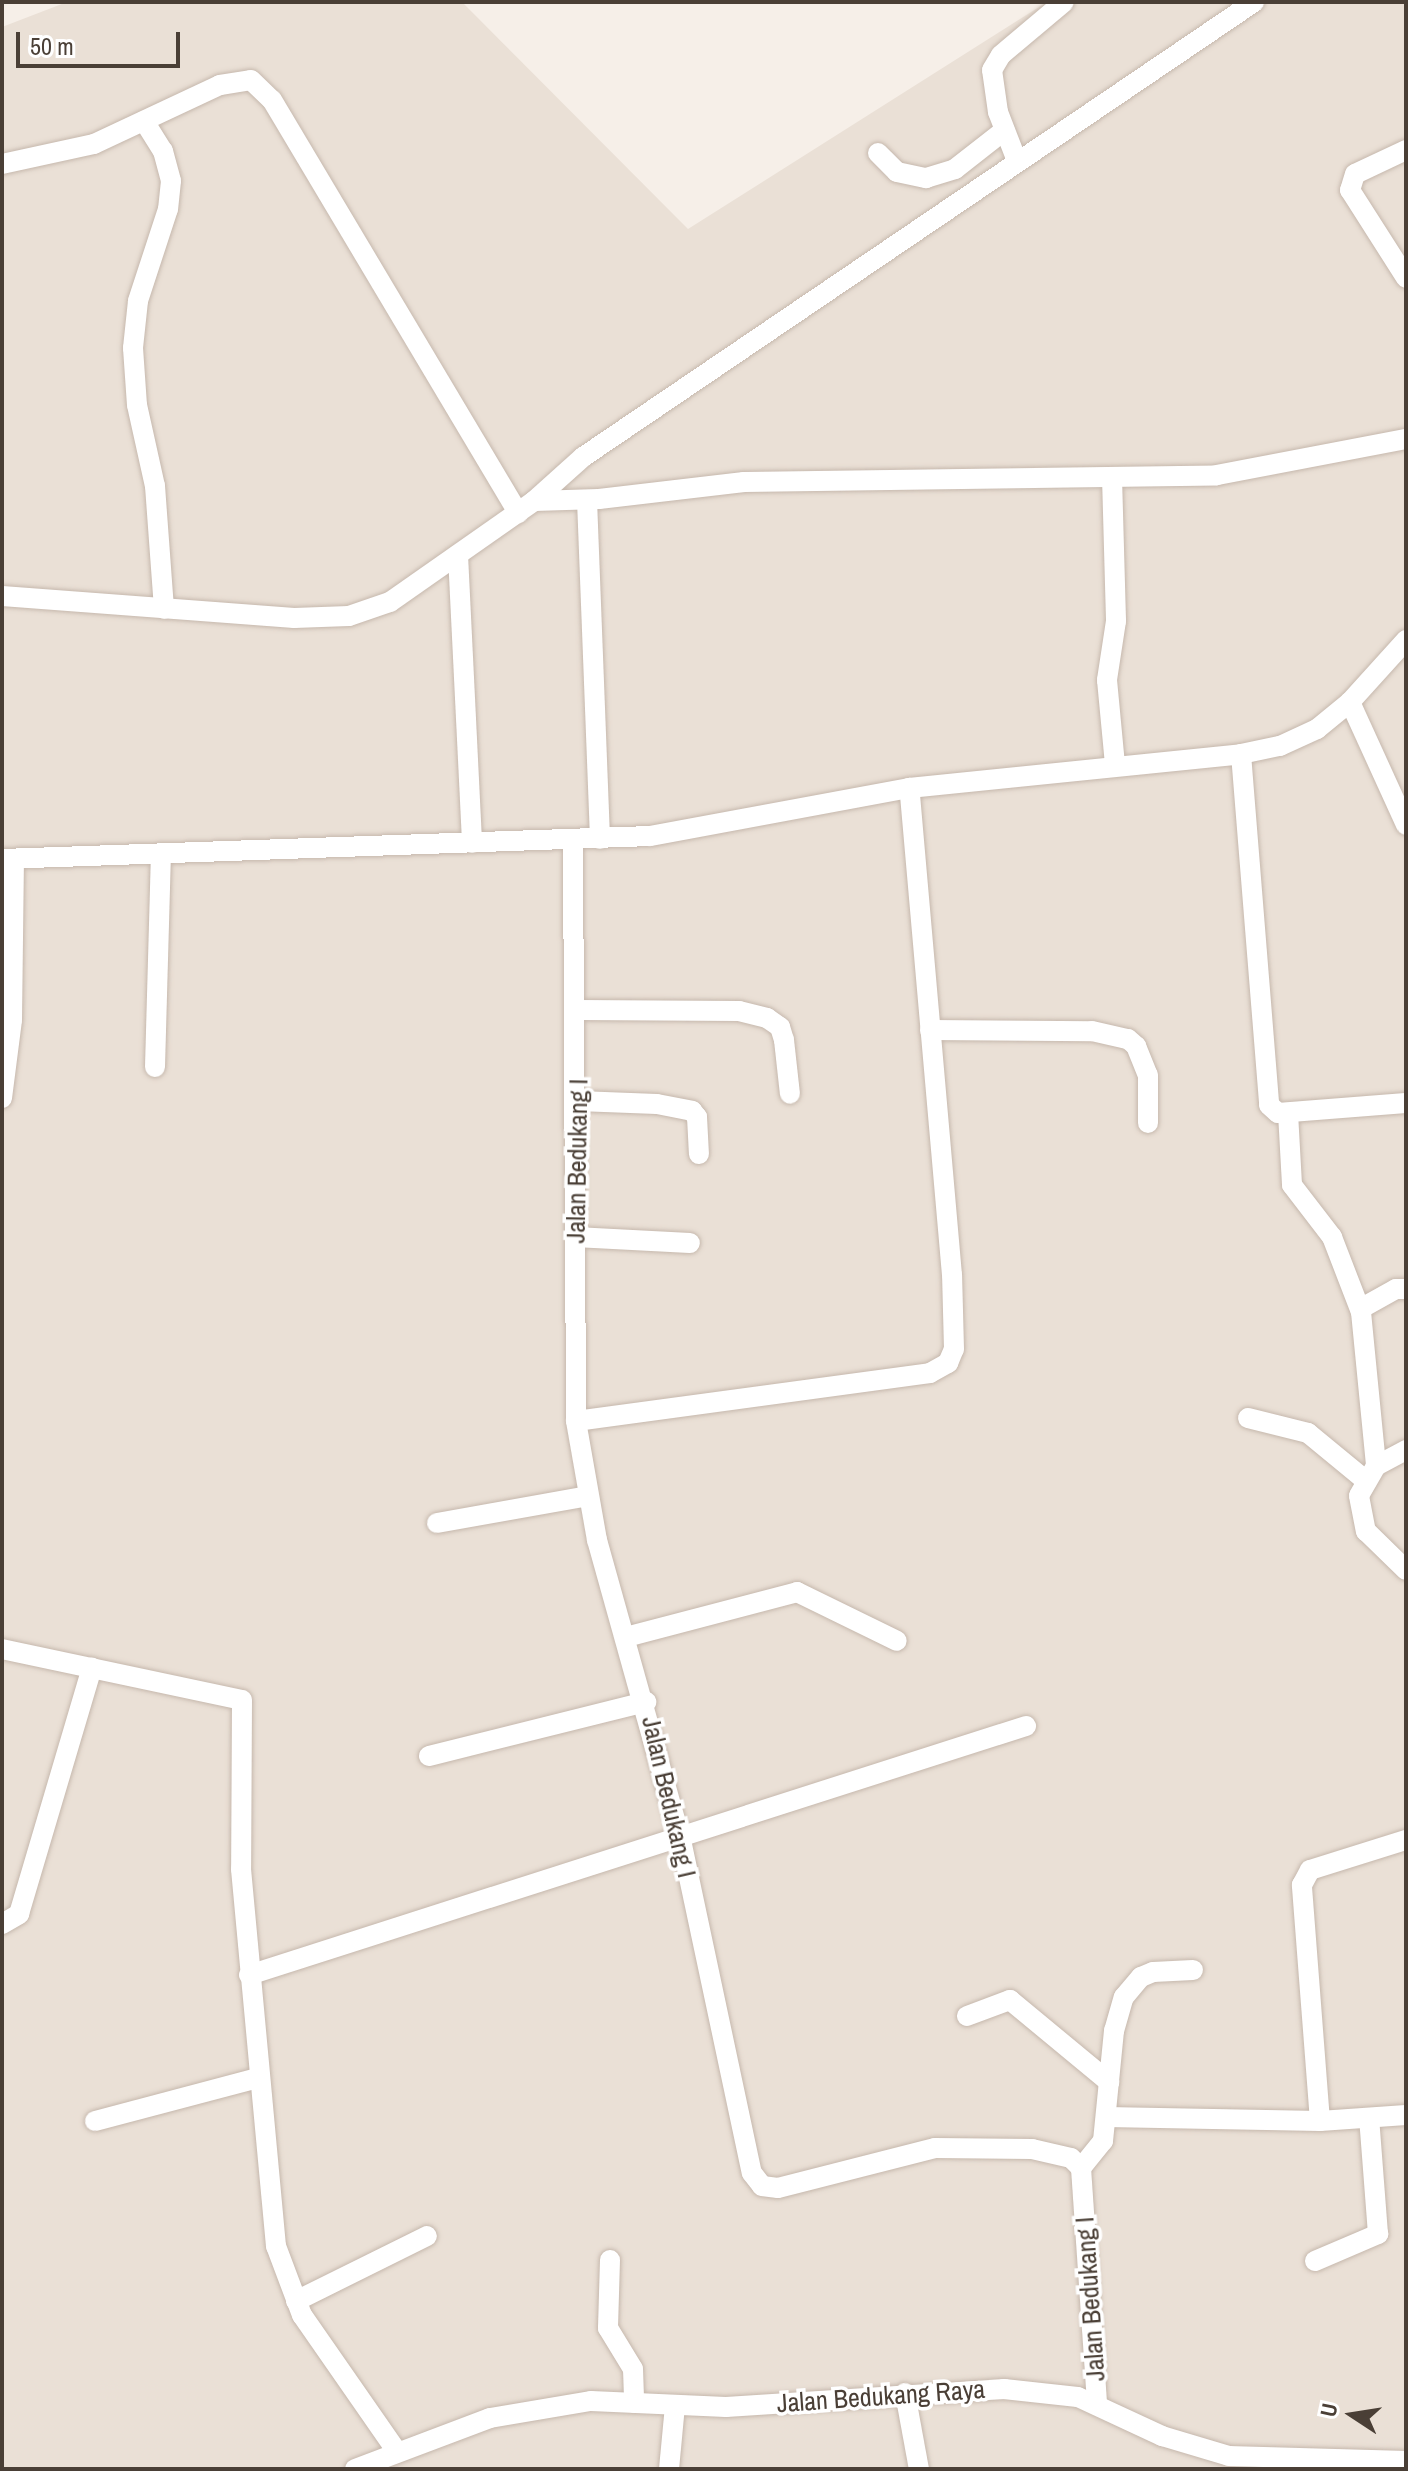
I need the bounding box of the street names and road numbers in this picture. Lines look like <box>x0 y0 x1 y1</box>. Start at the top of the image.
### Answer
street label: Jalan Bedukang I <box>560 1078 594 1244</box>
street label: Jalan Bedukang I <box>635 1713 703 1881</box>
street label: Jalan Bedukang I <box>1069 2216 1111 2382</box>
street label: Jalan Bedukang Raya <box>776 2373 986 2419</box>

